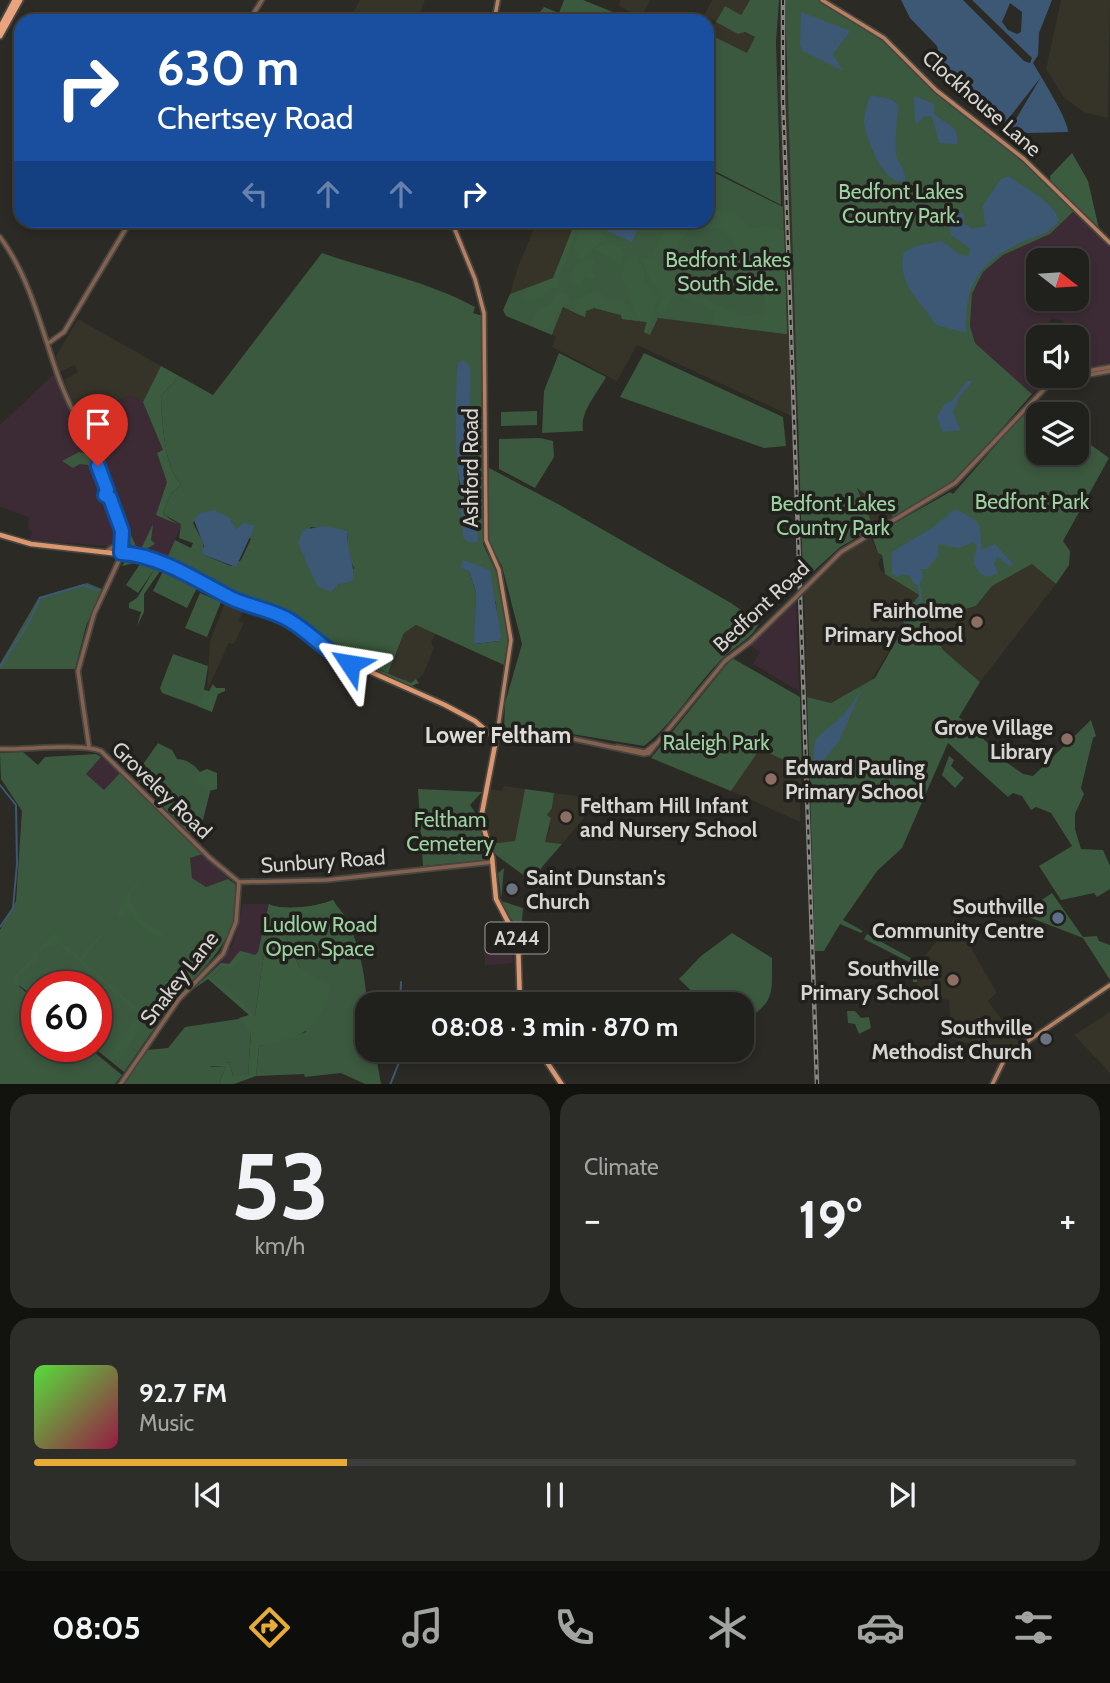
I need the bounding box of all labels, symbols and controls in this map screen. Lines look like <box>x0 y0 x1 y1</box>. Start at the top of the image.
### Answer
text: 630 m <box>157 38 299 97</box>
icon: right <box>42 42 133 133</box>
street label: Clockhouse Lane <box>917 45 1047 162</box>
text: Chertsey Road <box>157 98 354 137</box>
icon: left <box>236 175 274 213</box>
icon: ahead <box>309 175 347 213</box>
icon: ahead <box>382 175 420 213</box>
icon: right <box>455 175 493 213</box>
park label: Bedfont Lakes Country Park. <box>838 179 964 228</box>
park label: Bedfont Lakes South Side. <box>665 247 791 296</box>
north arrow <box>1026 248 1088 312</box>
map controls <box>1026 248 1089 465</box>
button: sound <box>1026 325 1089 388</box>
pin <box>68 394 128 466</box>
button: layers <box>1026 402 1089 465</box>
icon: arrive <box>79 405 117 443</box>
street label: Ashford Road <box>458 408 483 528</box>
park label: Bedfont Park <box>975 489 1090 514</box>
park label: Bedfont Lakes Country Park <box>770 491 896 540</box>
street label: Bedfont Road <box>708 555 814 657</box>
place label: Fairholme Primary School <box>824 598 963 647</box>
marker: Fairholme Primary School <box>969 614 985 630</box>
position arrow <box>313 627 387 701</box>
place label: Grove Village Library <box>934 715 1054 764</box>
district label: Lower Feltham <box>425 721 571 749</box>
park label: Raleigh Park <box>662 730 770 755</box>
marker: Grove Village Library <box>1059 731 1075 747</box>
street label: Groveley Road <box>107 736 217 844</box>
place label: Edward Pauling Primary School <box>785 755 925 804</box>
marker: Edward Pauling Primary School <box>763 771 779 787</box>
place label: Feltham Hill Infant and Nursery School <box>580 793 758 842</box>
park label: Feltham Cemetery <box>406 807 494 856</box>
marker: Feltham Hill Infant and Nursery School <box>558 809 574 825</box>
street label: Sunbury Road <box>260 844 386 878</box>
place label: Saint Dunstan's Church <box>526 865 666 914</box>
marker: Saint Dunstan's Church <box>504 881 520 897</box>
place label: Southville Community Centre <box>872 894 1044 943</box>
marker: Southville Community Centre <box>1050 910 1066 926</box>
park label: Ludlow Road Open Space <box>263 912 377 961</box>
road number: A244 <box>486 922 548 954</box>
street label: Snakey Lane <box>135 926 223 1030</box>
place label: Southville Primary School <box>800 956 939 1005</box>
speed limit sign: 60 <box>21 971 112 1062</box>
marker: Southville Primary School <box>945 972 961 988</box>
text: 08:08 · 3 min · 870 m <box>431 1011 678 1043</box>
place label: Southville Methodist Church <box>872 1015 1032 1064</box>
marker: Southville Methodist Church <box>1038 1031 1054 1047</box>
text: 53 <box>231 1131 329 1242</box>
text: Climate <box>584 1153 659 1181</box>
text: 19° <box>798 1188 862 1251</box>
text: − <box>584 1196 601 1243</box>
text: + <box>1059 1196 1076 1243</box>
text: km/h <box>255 1232 305 1260</box>
text: 92.7 FM <box>139 1377 227 1409</box>
text: Music <box>139 1409 194 1437</box>
icon: previous <box>189 1476 227 1514</box>
icon: pause <box>536 1476 574 1514</box>
icon: next <box>883 1476 921 1514</box>
icon: directions <box>245 1603 294 1652</box>
icon: music <box>398 1603 447 1652</box>
icon: phone <box>550 1603 599 1652</box>
icon: climate <box>703 1603 752 1652</box>
icon: car <box>856 1603 905 1652</box>
icon: filters <box>1009 1603 1058 1652</box>
text: 08:05 <box>52 1608 141 1647</box>

